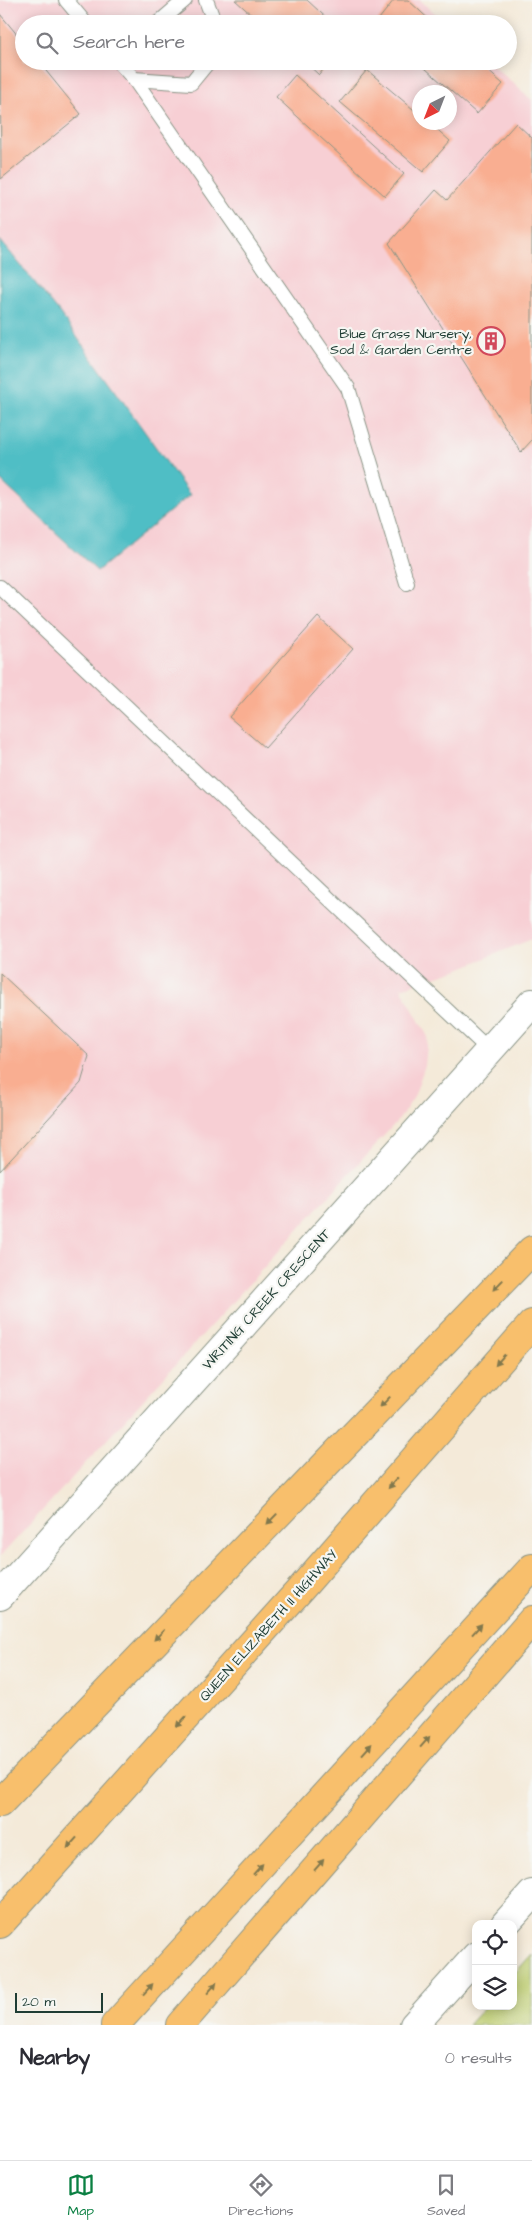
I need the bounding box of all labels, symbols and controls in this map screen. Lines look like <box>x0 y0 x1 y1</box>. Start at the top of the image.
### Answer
search box <box>15 15 517 70</box>
icon: search <box>33 29 61 57</box>
text: Search here <box>73 29 185 56</box>
north arrow <box>412 85 457 130</box>
place label: Blue Grass Nursery, Sod & Garden Centre <box>330 324 472 360</box>
building icon: Blue Grass Nursery, Sod & Garden Centre <box>476 326 506 356</box>
street label: WRITING CREEK CRESCENT <box>198 1225 336 1375</box>
one-way arrow <box>492 1279 504 1291</box>
one-way arrow <box>494 1354 506 1366</box>
one-way arrow <box>379 1395 391 1407</box>
one-way arrow <box>388 1477 399 1489</box>
one-way arrow <box>266 1512 278 1524</box>
street label: QUEEN ELIZABETH II HIGHWAY <box>195 1545 343 1706</box>
one-way arrow <box>471 1623 483 1635</box>
one-way arrow <box>153 1629 165 1641</box>
one-way arrow <box>175 1716 187 1728</box>
one-way arrow <box>419 1737 431 1749</box>
one-way arrow <box>361 1743 373 1755</box>
one-way arrow <box>67 1837 78 1850</box>
one-way arrow <box>313 1859 324 1872</box>
one-way arrow <box>252 1863 264 1875</box>
map controls <box>472 1920 517 2010</box>
button: locate <box>472 1920 517 1965</box>
button: layers <box>472 1965 517 2010</box>
one-way arrow <box>207 1982 218 1995</box>
one-way arrow <box>142 1983 154 1995</box>
scale bar <box>15 1990 102 2013</box>
text: 20 m <box>22 1992 55 2012</box>
text: Nearby <box>20 2043 90 2072</box>
text: 0 results <box>445 2047 512 2069</box>
tab: Map <box>67 2171 95 2221</box>
tab: Directions <box>228 2171 293 2221</box>
tab: Saved <box>427 2171 465 2221</box>

